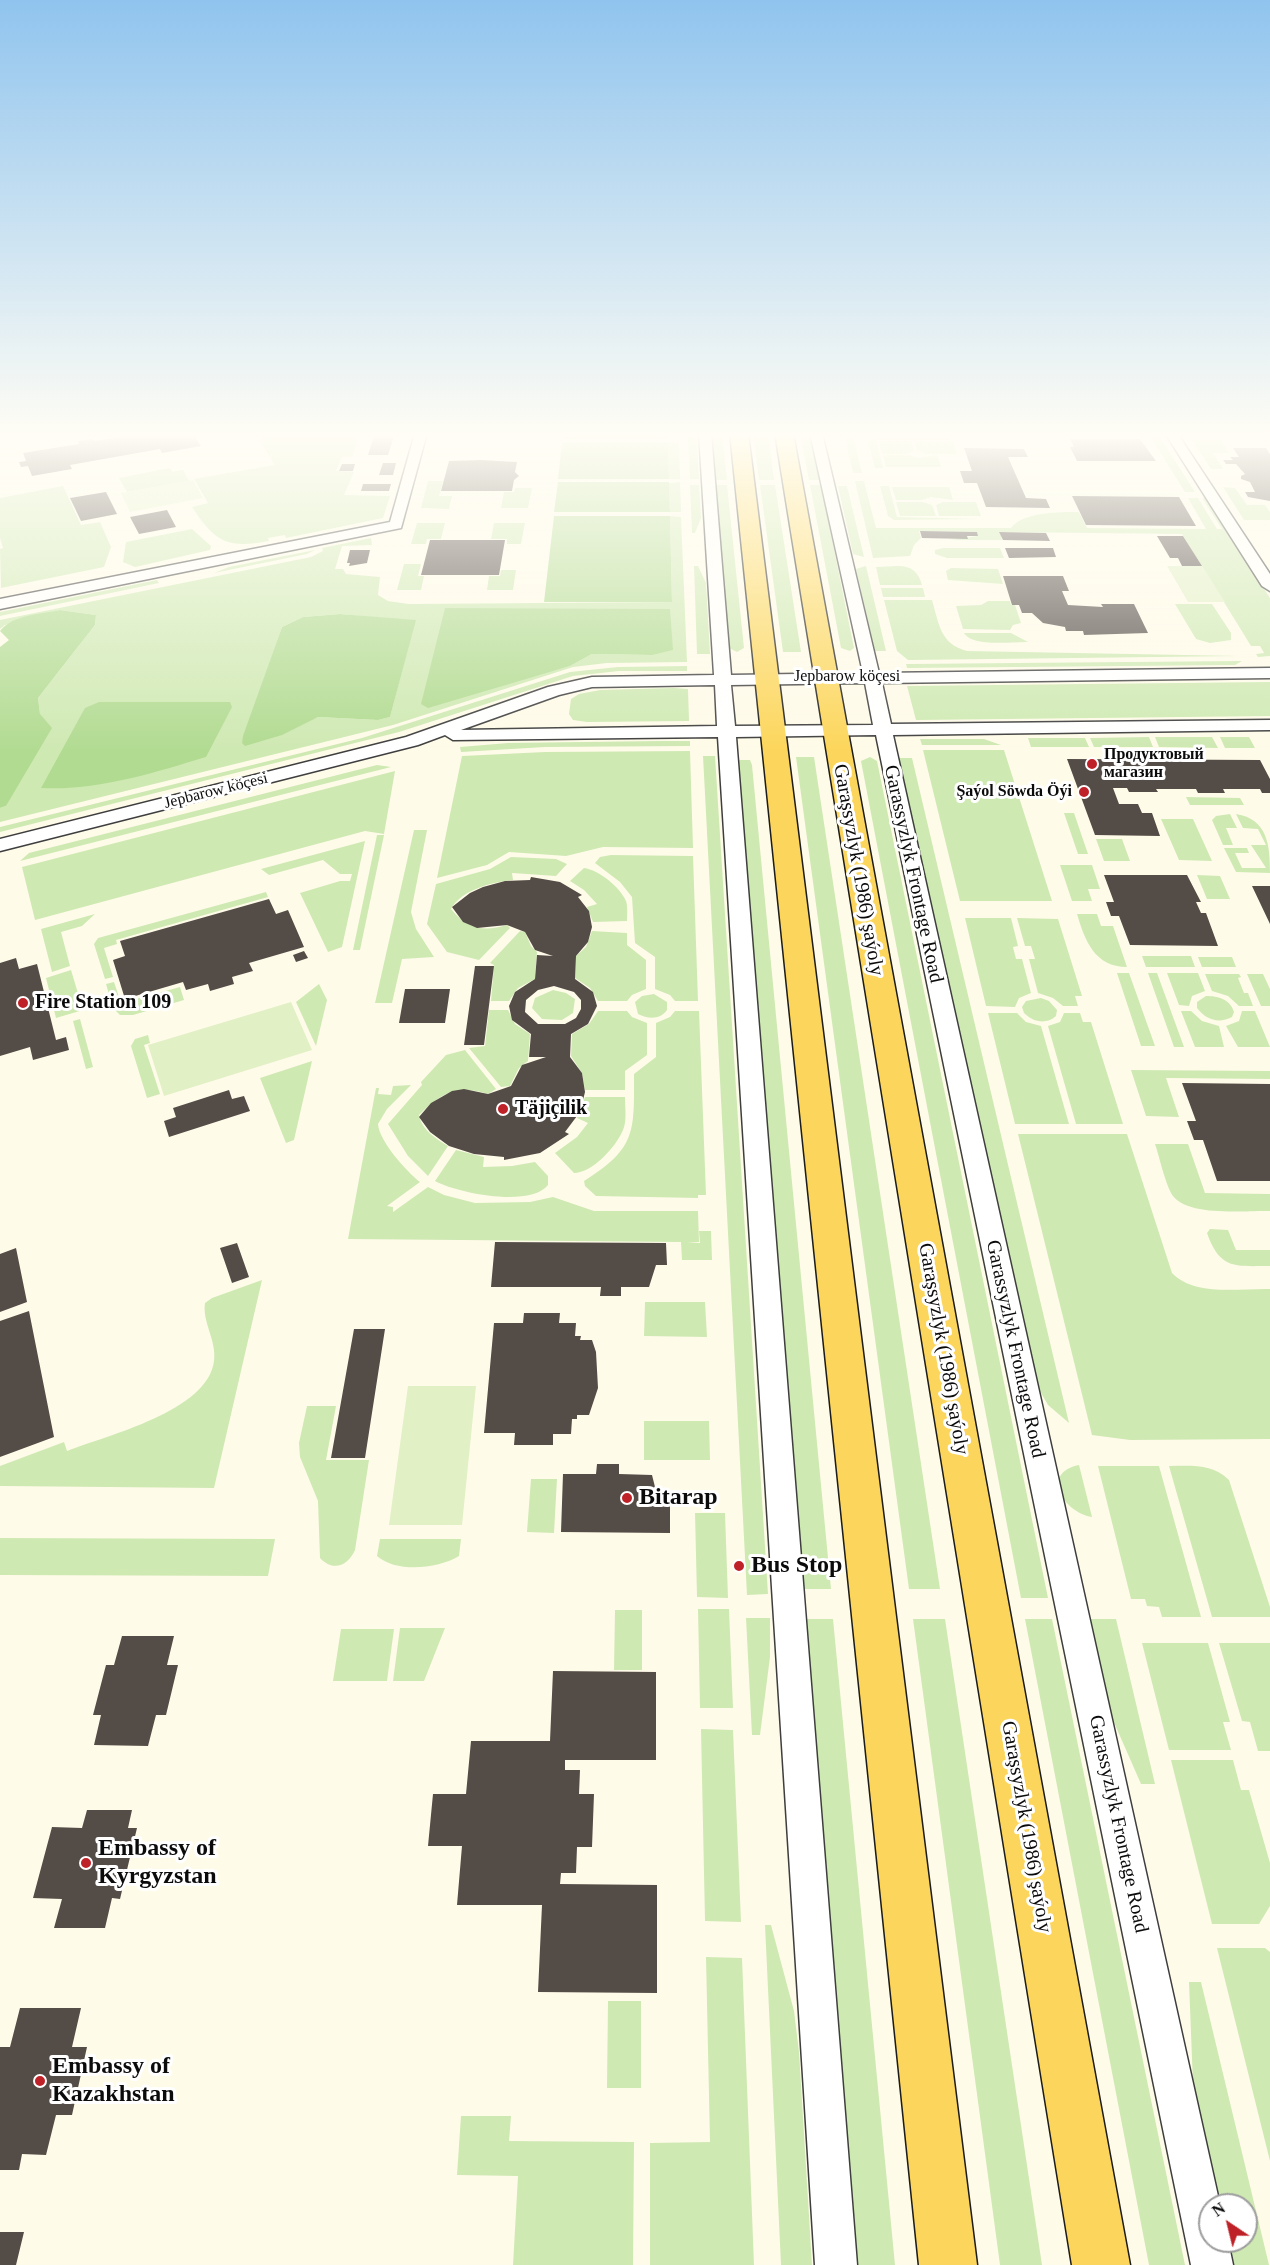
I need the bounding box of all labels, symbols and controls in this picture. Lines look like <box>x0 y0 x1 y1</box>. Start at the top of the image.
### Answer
street label: Jepbarow köçesi <box>794 667 900 687</box>
place label: Продуктовый магазин <box>1104 745 1204 783</box>
marker: Продуктовый магазин <box>1085 757 1099 771</box>
street label: Garaşsyzlyk (1986) şaýoly <box>828 762 888 978</box>
street label: Garassyzlyk Frontage Road <box>878 763 948 985</box>
street label: Jepbarow köçesi <box>162 769 270 813</box>
place label: Şaýol Söwda Öýi <box>956 782 1072 802</box>
marker: Şaýol Söwda Öýi <box>1077 785 1091 799</box>
place label: Fire Station 109 <box>35 991 171 1015</box>
marker: Fire Station 109 <box>16 996 30 1010</box>
place label: Täjiçilik <box>515 1097 587 1121</box>
marker: Täjiçilik <box>496 1102 510 1116</box>
street label: Garassyzlyk Frontage Road <box>980 1238 1050 1460</box>
street label: Garaşsyzlyk (1986) şaýoly <box>913 1241 973 1457</box>
place label: Bitarap <box>639 1484 718 1512</box>
marker: Bitarap <box>620 1491 634 1505</box>
place label: Bus Stop <box>751 1552 842 1580</box>
marker: Bus Stop <box>732 1559 746 1573</box>
street label: Garassyzlyk Frontage Road <box>1083 1713 1153 1935</box>
street label: Garaşsyzlyk (1986) şaýoly <box>996 1719 1056 1935</box>
place label: Embassy of Kyrgyzstan <box>98 1835 217 1891</box>
marker: Embassy of Kyrgyzstan <box>79 1856 93 1870</box>
place label: Embassy of Kazakhstan <box>52 2053 175 2109</box>
marker: Embassy of Kazakhstan <box>33 2074 47 2088</box>
north arrow <box>1198 2193 1258 2253</box>
text: N <box>1209 2199 1228 2220</box>

